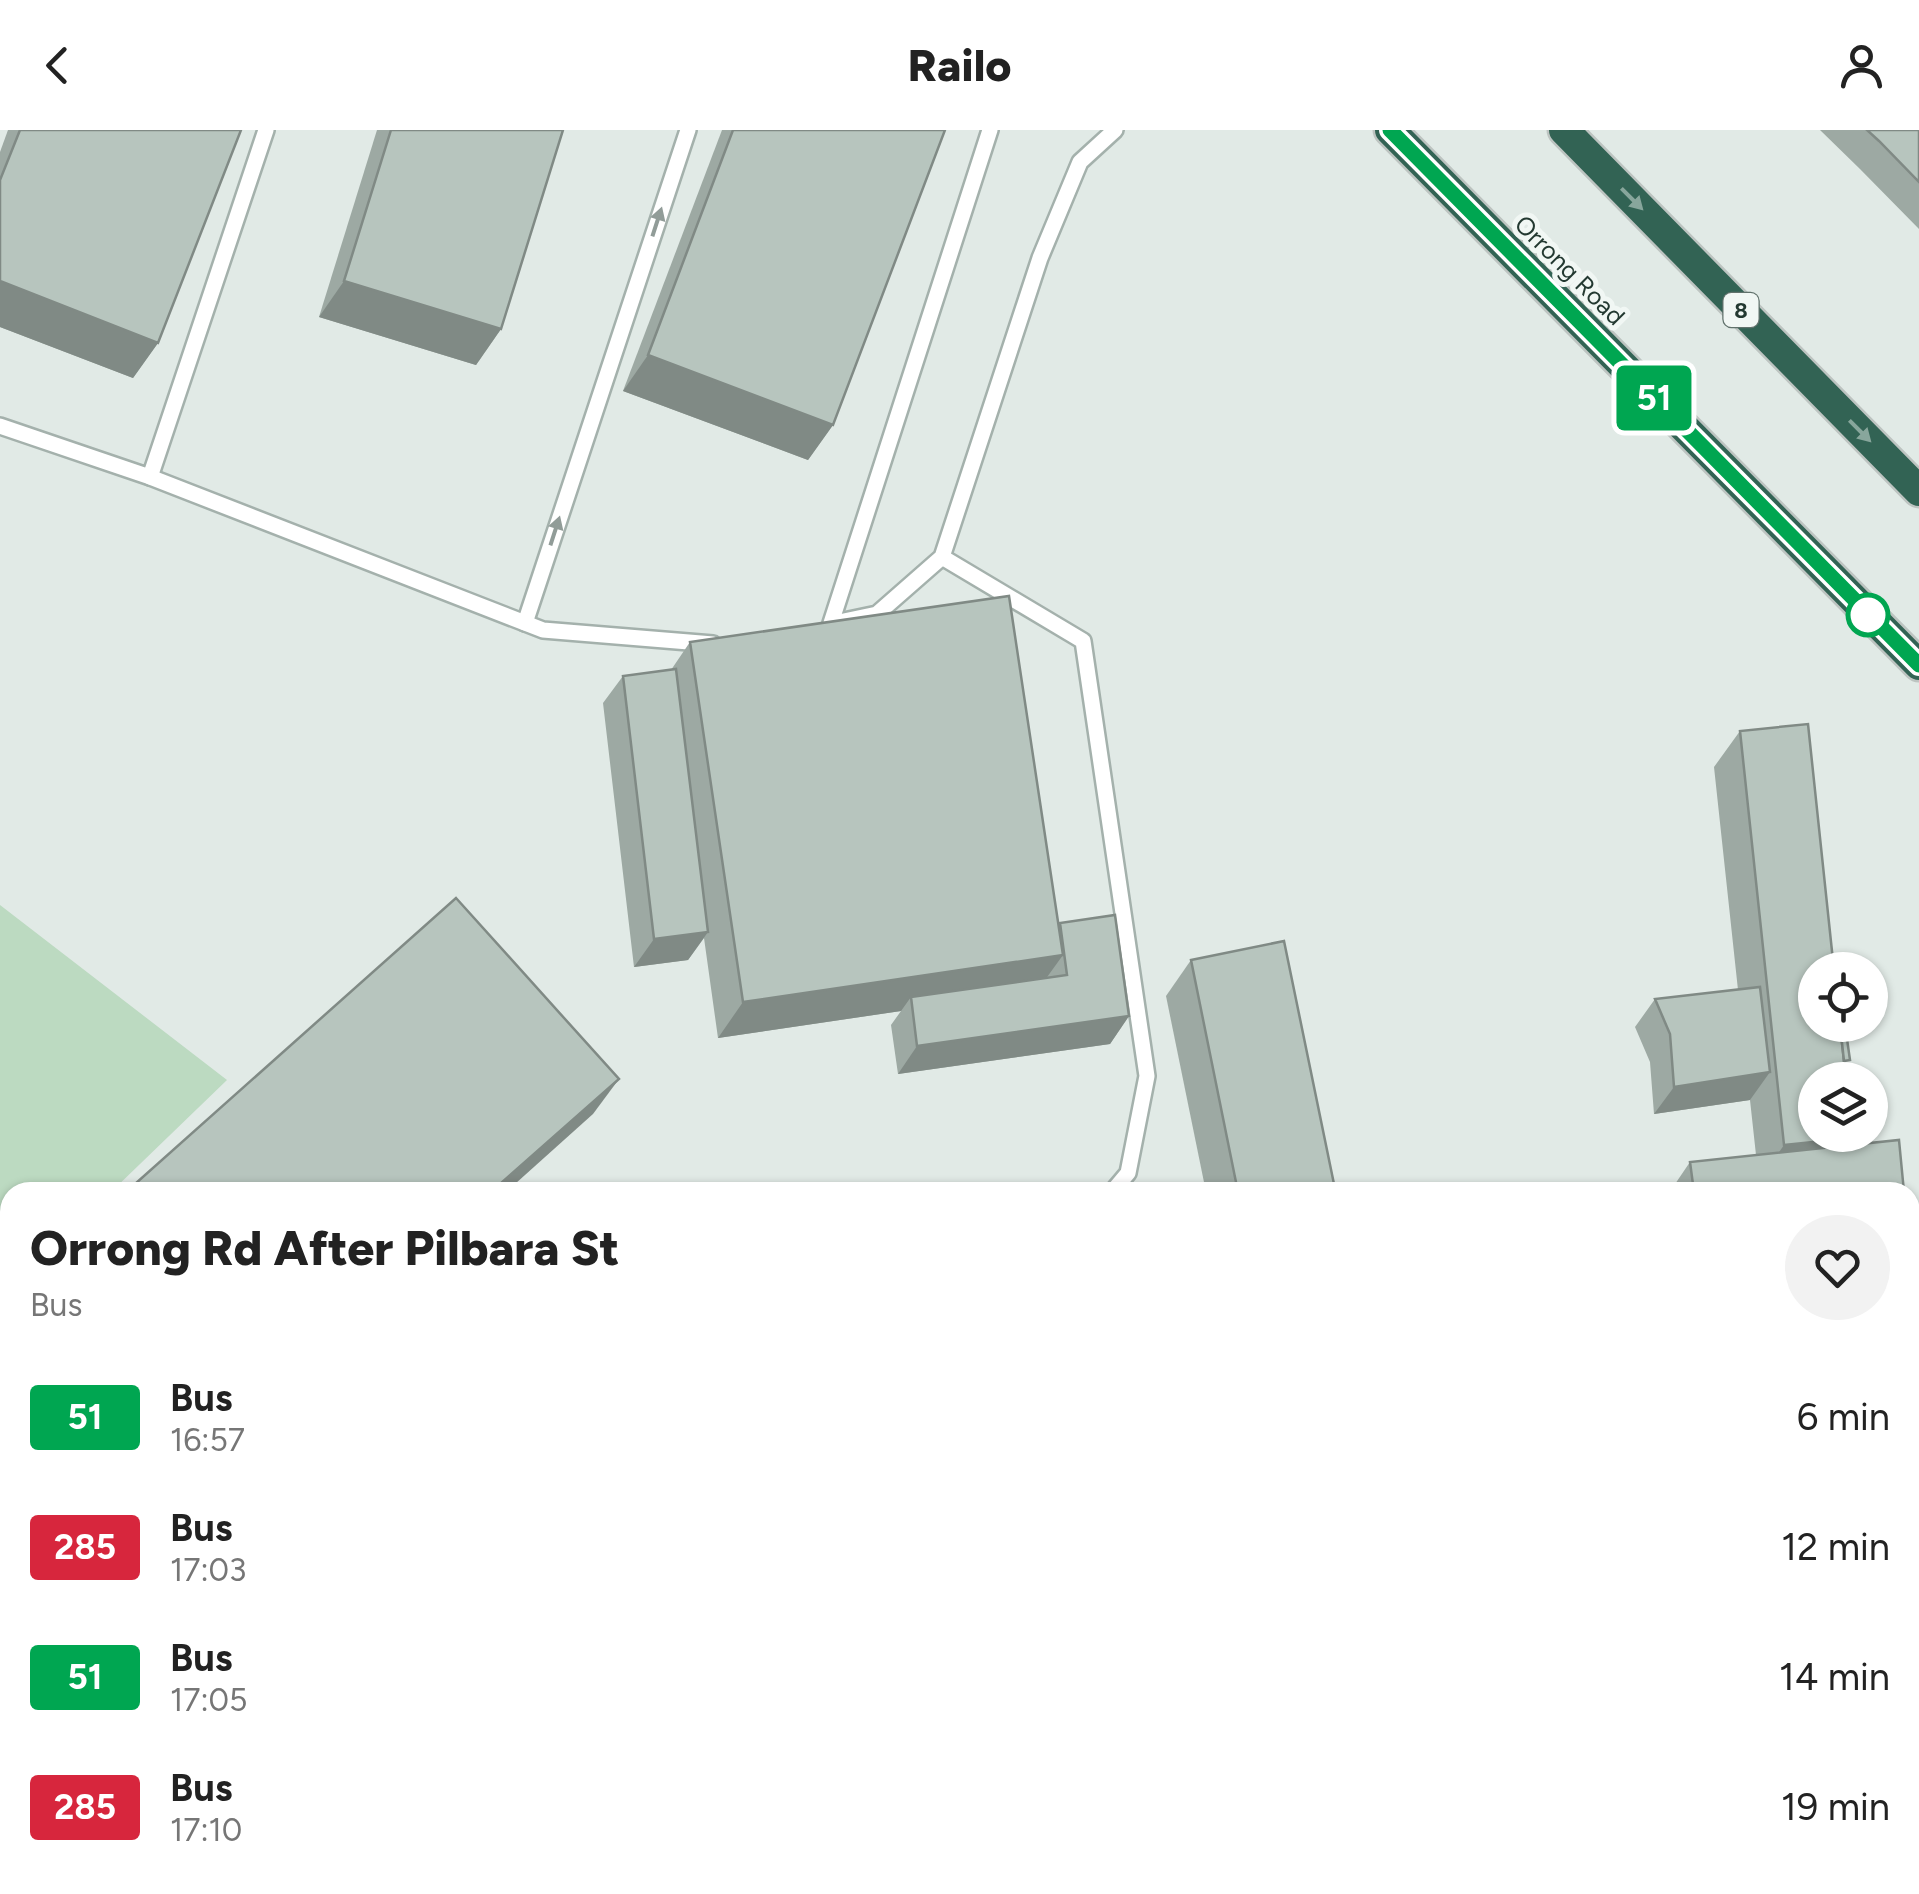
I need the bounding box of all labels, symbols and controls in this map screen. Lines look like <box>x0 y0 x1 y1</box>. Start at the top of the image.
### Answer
icon: back <box>30 38 85 93</box>
text: Railo <box>908 38 1011 92</box>
icon: person <box>1834 38 1889 93</box>
one-way arrow <box>1620 187 1644 211</box>
one-way arrow <box>651 207 666 237</box>
street label: Orrong Road <box>1509 209 1631 331</box>
road number: 8 <box>1724 293 1758 327</box>
line badge: 51 <box>1609 366 1699 430</box>
text: 51 <box>1636 377 1672 419</box>
one-way arrow <box>1848 419 1872 443</box>
one-way arrow <box>549 515 564 545</box>
unlabelled marker <box>1847 594 1889 636</box>
map controls <box>1798 952 1888 1152</box>
button: locate <box>1798 952 1888 1042</box>
button: layers <box>1798 1062 1888 1152</box>
button: heart <box>1785 1215 1890 1320</box>
text: Orrong Rd After Pilbara St <box>30 1219 619 1277</box>
text: Bus <box>30 1286 82 1324</box>
text: Bus <box>170 1375 233 1421</box>
text: 6 min <box>1797 1394 1890 1440</box>
text: 51 <box>67 1396 103 1438</box>
text: 16:57 <box>170 1421 245 1459</box>
text: Bus <box>170 1505 233 1551</box>
text: 12 min <box>1781 1524 1890 1570</box>
text: 285 <box>54 1526 116 1568</box>
text: 17:03 <box>170 1551 246 1589</box>
text: Bus <box>170 1635 233 1681</box>
text: 14 min <box>1779 1654 1890 1700</box>
text: 51 <box>67 1656 103 1698</box>
text: 17:05 <box>170 1681 247 1719</box>
text: Bus <box>170 1765 233 1811</box>
text: 19 min <box>1781 1784 1890 1830</box>
text: 285 <box>54 1786 116 1828</box>
text: 17:10 <box>170 1811 242 1849</box>

